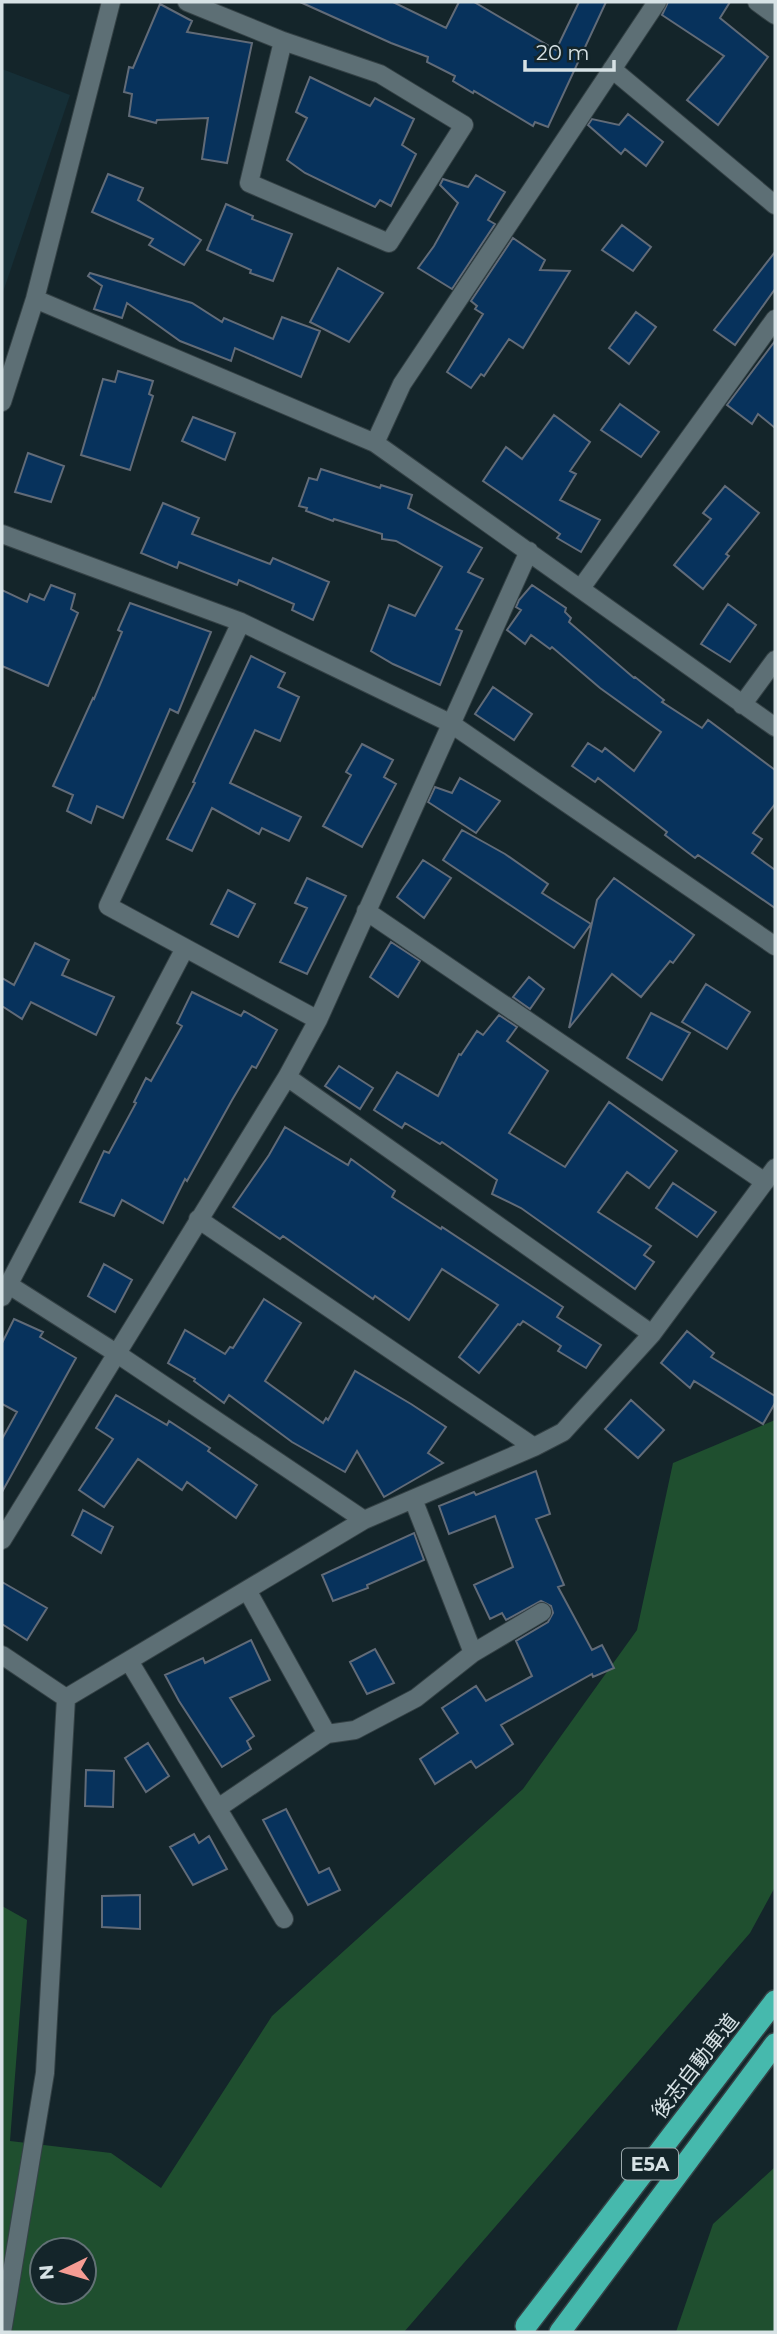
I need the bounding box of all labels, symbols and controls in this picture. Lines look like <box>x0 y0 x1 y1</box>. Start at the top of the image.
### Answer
scale bar <box>525 28 614 72</box>
text: 20 m <box>536 40 590 65</box>
street label: 後志自動車道 <box>646 2009 744 2123</box>
road number: E5A <box>622 2148 678 2180</box>
north arrow <box>28 2236 98 2306</box>
text: N <box>34 2264 59 2281</box>

